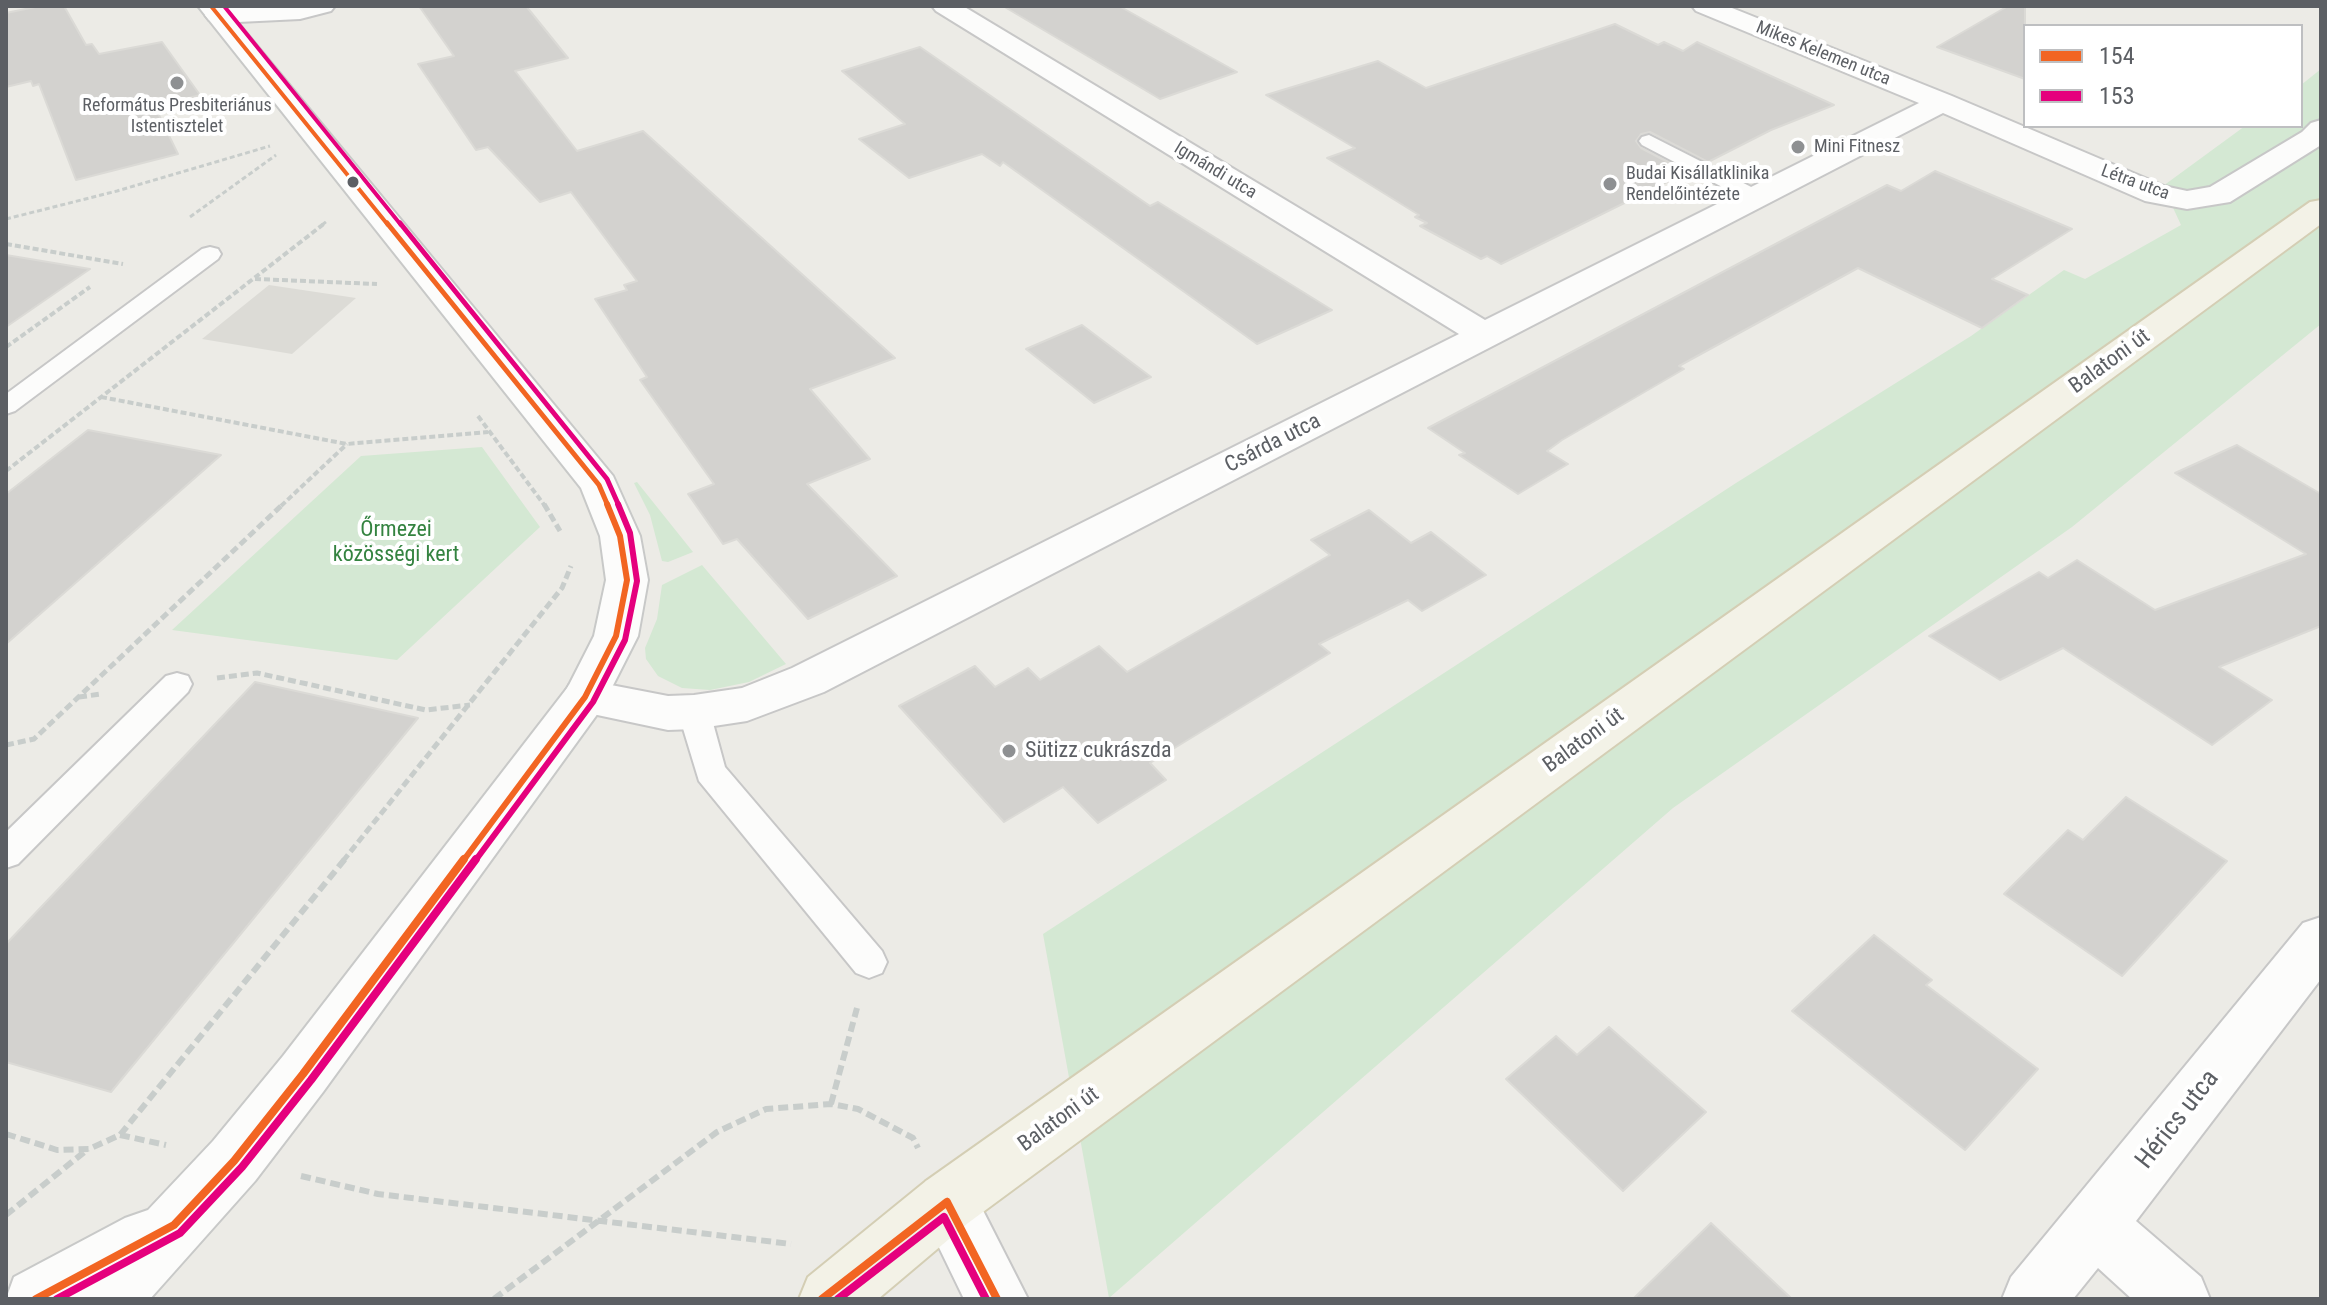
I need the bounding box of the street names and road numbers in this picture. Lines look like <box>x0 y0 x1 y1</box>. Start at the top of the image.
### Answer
street label: Mikes Kelemen utca <box>1753 17 1893 91</box>
street label: Igmándi utca <box>1170 138 1260 204</box>
street label: Létra utca <box>2098 161 2172 205</box>
street label: Balatoni út <box>2064 324 2156 400</box>
street label: Csárda utca <box>1221 409 1325 479</box>
street label: Balatoni út <box>1538 703 1630 779</box>
street label: Hérics utca <box>2130 1064 2226 1176</box>
street label: Balatoni út <box>1013 1082 1105 1158</box>

